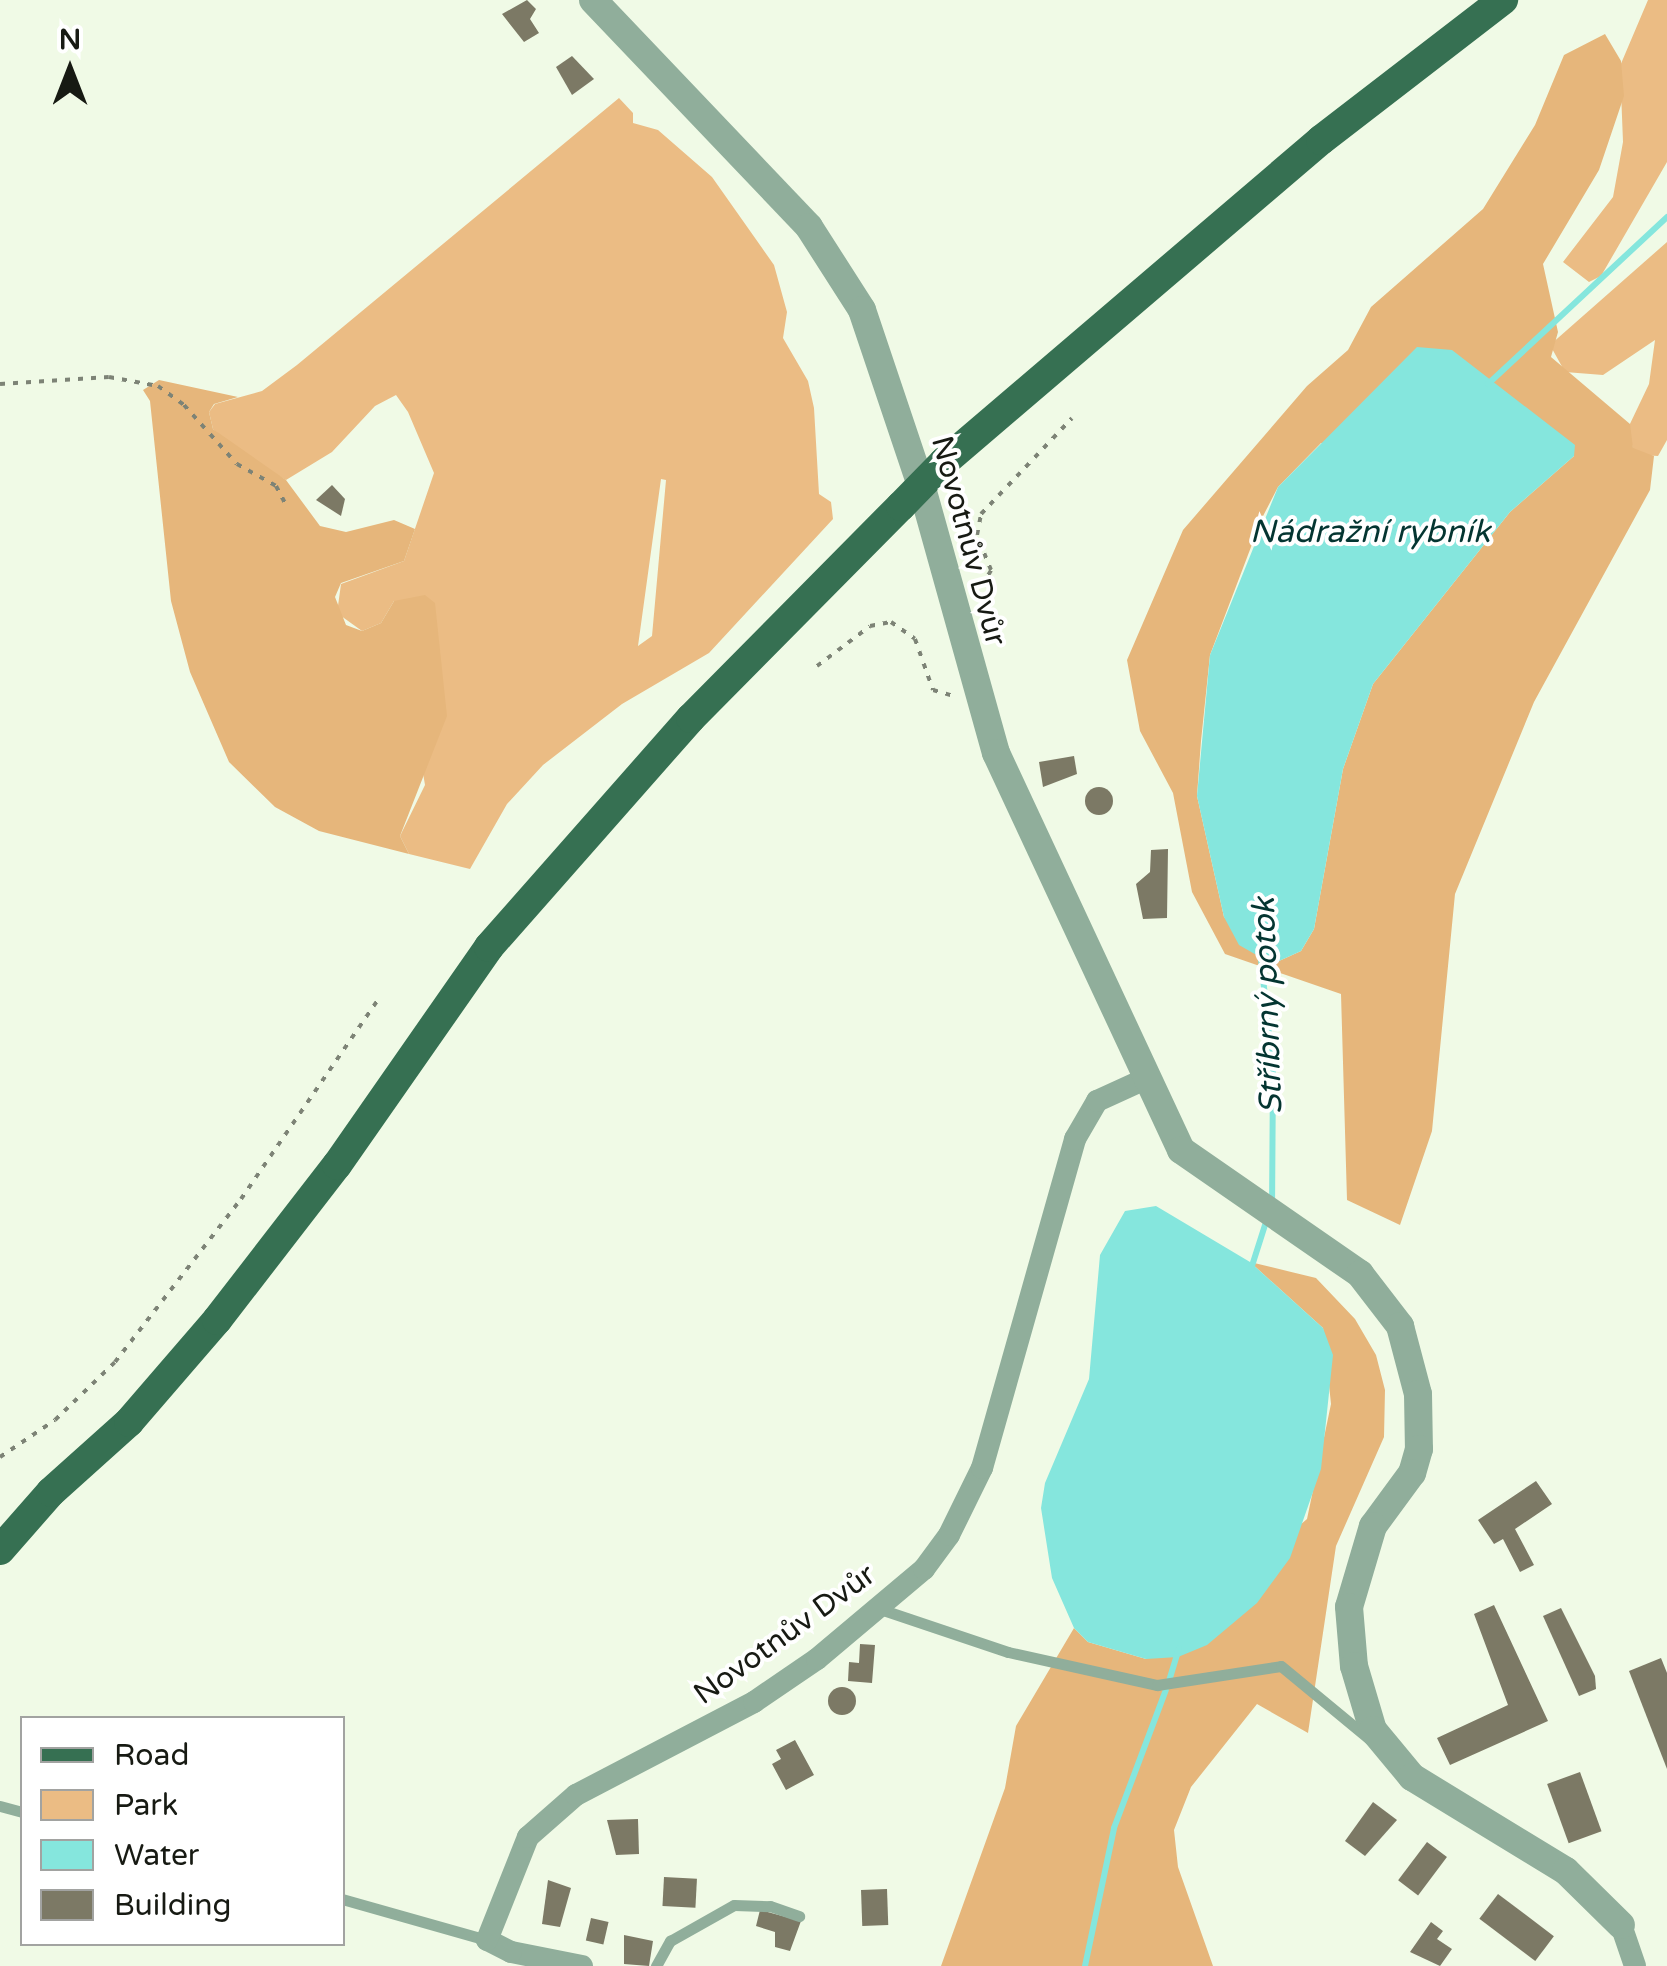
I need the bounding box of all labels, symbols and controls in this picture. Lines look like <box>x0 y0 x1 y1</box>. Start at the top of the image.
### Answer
north arrow <box>20 20 120 120</box>
text: N <box>59 23 81 57</box>
street label: Novotnův Dvůr <box>923 432 1013 650</box>
water label: Nádražní rybník <box>1250 513 1490 551</box>
water label: Stříbrný potok <box>1245 897 1291 1115</box>
street label: Novotnův Dvůr <box>687 1557 883 1713</box>
legend <box>20 1716 345 1946</box>
text: Road <box>114 1737 189 1774</box>
text: Park <box>114 1787 178 1824</box>
text: Water <box>114 1837 199 1874</box>
text: Building <box>114 1887 231 1924</box>

